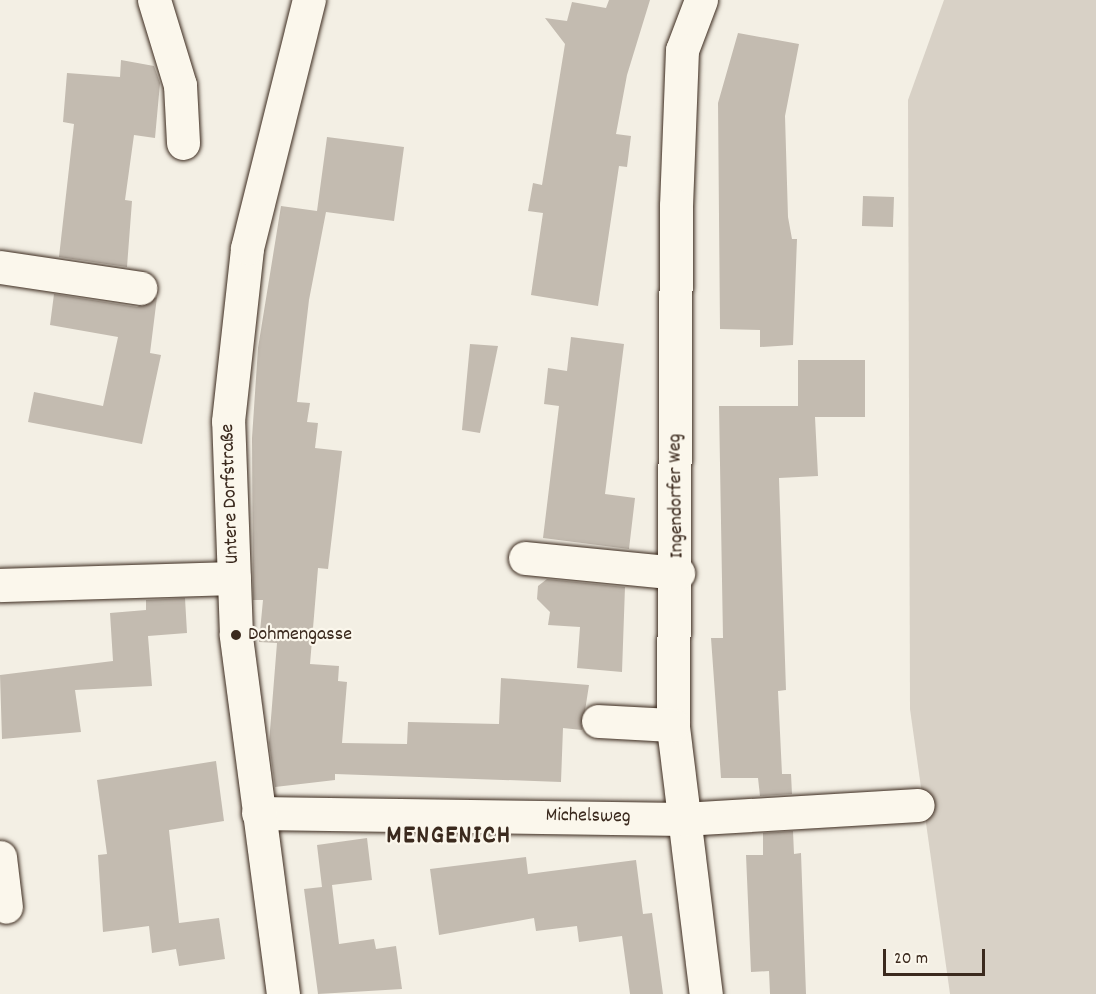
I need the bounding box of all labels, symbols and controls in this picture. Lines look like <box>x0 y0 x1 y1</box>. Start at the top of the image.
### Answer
street label: Untere Dorfstraße <box>217 423 245 565</box>
street label: Ingendorfer Weg <box>664 433 690 559</box>
place label: Dohmengasse <box>248 623 352 647</box>
marker: Dohmengasse <box>229 628 243 642</box>
street label: Michelsweg <box>545 804 631 830</box>
district label: MENGENICH <box>386 821 512 853</box>
scale bar <box>886 937 988 975</box>
text: 20 m <box>894 947 928 972</box>

